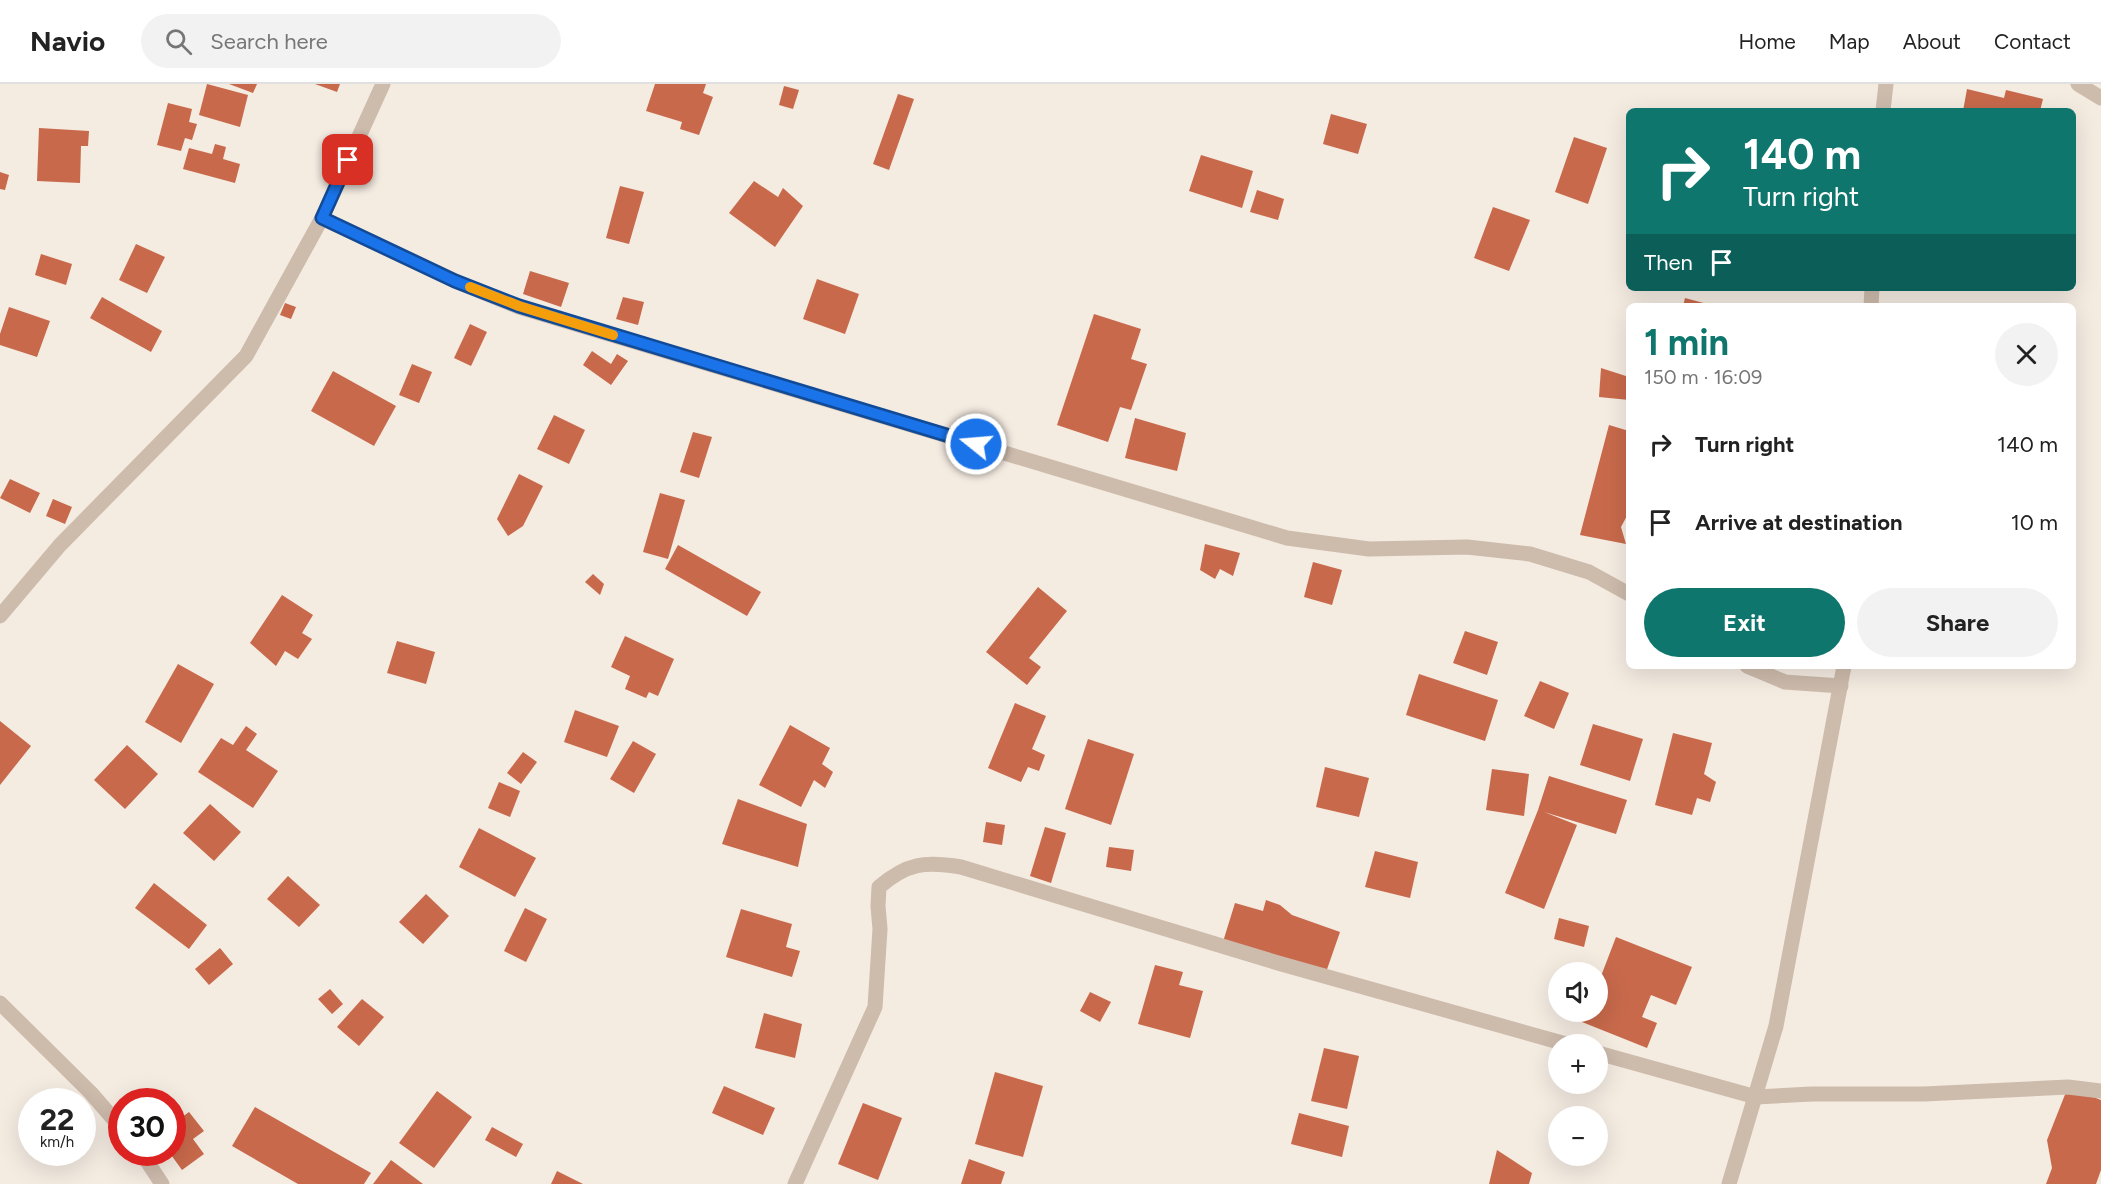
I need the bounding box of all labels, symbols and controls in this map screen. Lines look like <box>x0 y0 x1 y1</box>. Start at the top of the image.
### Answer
search box <box>141 14 561 68</box>
text: Navio <box>30 24 105 58</box>
icon: search <box>162 25 195 58</box>
text: Search here <box>210 28 328 55</box>
text: Home <box>1739 29 1796 54</box>
text: Map <box>1829 29 1870 54</box>
text: About <box>1903 29 1961 54</box>
text: Contact <box>1994 29 2071 54</box>
text: 140 m <box>1743 129 1861 180</box>
icon: right <box>1644 132 1722 210</box>
pin <box>322 134 373 185</box>
icon: arrive <box>331 143 364 176</box>
text: Turn right <box>1743 180 1859 213</box>
icon: arrive <box>1705 246 1738 279</box>
text: Then <box>1644 249 1693 276</box>
text: 1 min <box>1644 321 1729 364</box>
button: close <box>1995 323 2058 386</box>
text: 150 m · 16:09 <box>1644 365 1762 389</box>
position arrow <box>944 412 1008 476</box>
icon: right <box>1644 428 1677 461</box>
text: Turn right <box>1695 431 1794 458</box>
text: 140 m <box>1997 431 2058 458</box>
icon: arrive <box>1644 506 1677 539</box>
text: Arrive at destination <box>1695 509 1903 536</box>
text: 10 m <box>2011 509 2058 536</box>
button: Exit <box>1644 588 1845 657</box>
button: Share <box>1857 588 2058 657</box>
map controls <box>1548 962 1608 1166</box>
button: sound <box>1548 962 1608 1022</box>
button: + <box>1548 1034 1608 1094</box>
speed limit sign: 30 <box>108 1088 186 1166</box>
text: 22 <box>40 1101 74 1138</box>
button: − <box>1548 1106 1608 1166</box>
text: km/h <box>40 1133 74 1151</box>

